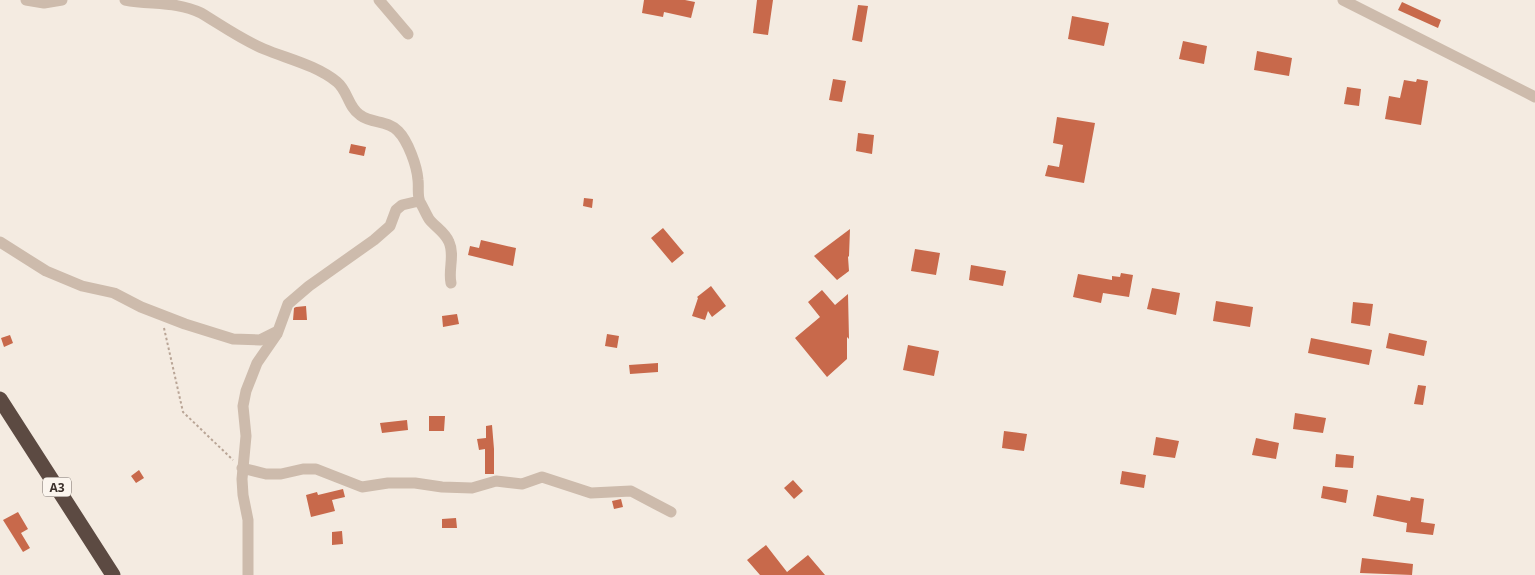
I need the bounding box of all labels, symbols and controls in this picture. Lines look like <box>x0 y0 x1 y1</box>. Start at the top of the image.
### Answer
road number: A3 <box>43 478 71 497</box>

